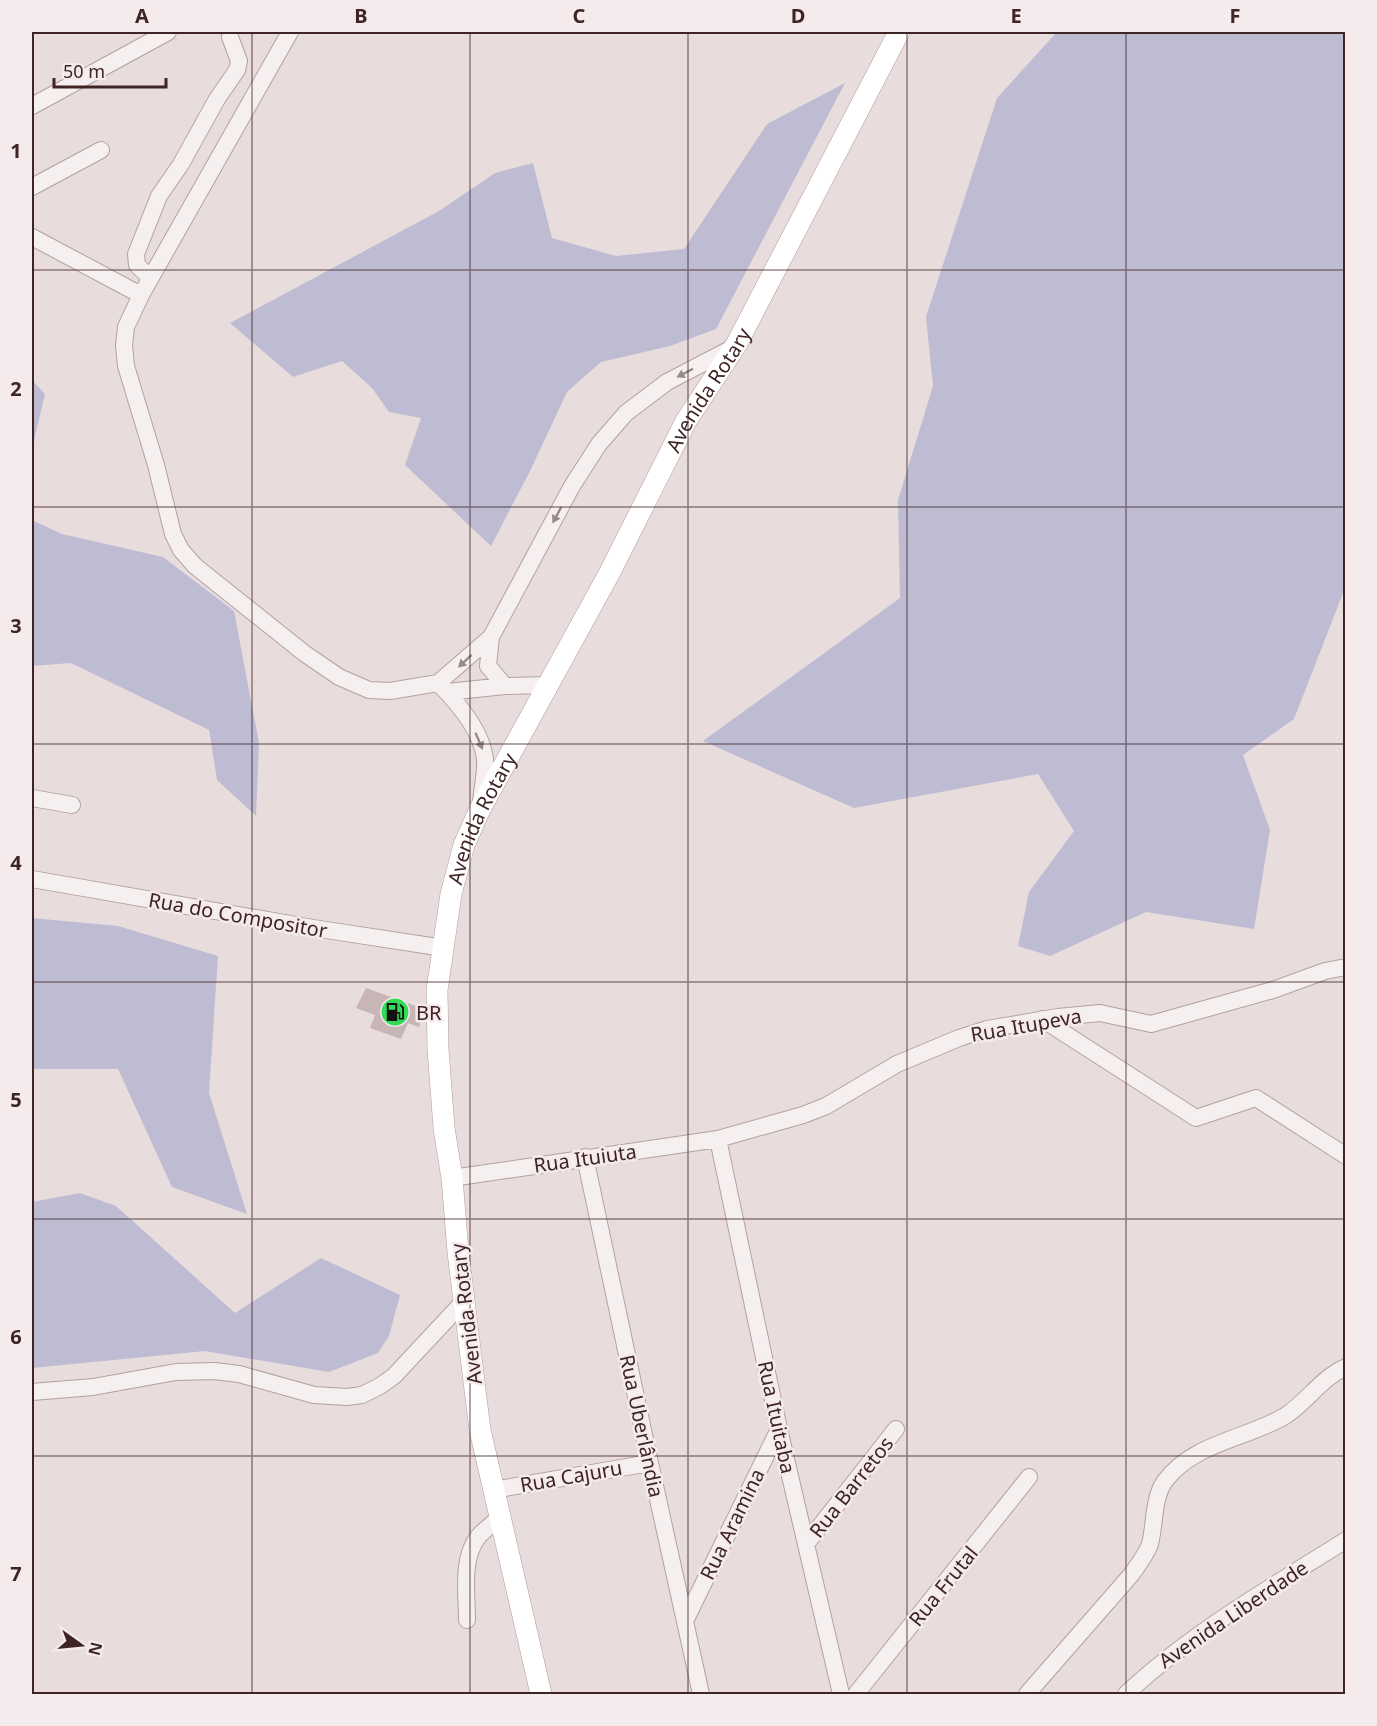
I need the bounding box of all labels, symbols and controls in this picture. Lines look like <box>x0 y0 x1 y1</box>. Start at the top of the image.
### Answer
text: A <box>135 2 149 29</box>
text: B <box>354 2 368 29</box>
text: C <box>573 2 586 29</box>
text: D <box>791 2 805 29</box>
text: E <box>1010 2 1022 29</box>
text: F <box>1230 2 1240 29</box>
scale bar <box>54 51 166 89</box>
text: 50 m <box>63 59 105 83</box>
text: 1 <box>10 137 22 164</box>
street label: Avenida Rotary <box>659 322 757 456</box>
one-way arrow <box>676 368 693 377</box>
text: 2 <box>10 375 22 402</box>
one-way arrow <box>552 507 562 524</box>
text: 3 <box>10 612 22 639</box>
one-way arrow <box>458 654 473 668</box>
one-way arrow <box>474 732 484 750</box>
street label: Avenida Rotary <box>441 747 522 887</box>
text: 4 <box>10 849 22 876</box>
street label: Rua do Compositor <box>147 886 329 944</box>
fuel station icon: BR <box>379 996 411 1028</box>
place label: BR <box>416 999 442 1026</box>
street label: Rua Itupeva <box>968 1002 1084 1048</box>
text: 5 <box>10 1086 22 1113</box>
street label: Rua Ituiuta <box>532 1137 638 1179</box>
street label: Avenida Rotary <box>444 1241 488 1386</box>
text: 6 <box>10 1323 22 1350</box>
street label: Rua Uberlândia <box>614 1352 670 1500</box>
street label: Rua Ituitaba <box>752 1358 802 1476</box>
street label: Rua Barretos <box>803 1431 899 1543</box>
street label: Rua Cajuru <box>518 1454 624 1498</box>
street label: Rua Aramina <box>693 1464 771 1584</box>
street label: Rua Frutal <box>902 1540 984 1632</box>
street label: Avenida Liberdade <box>1153 1554 1313 1674</box>
text: 7 <box>10 1560 22 1587</box>
north arrow <box>51 1615 111 1675</box>
text: N <box>83 1640 108 1658</box>

